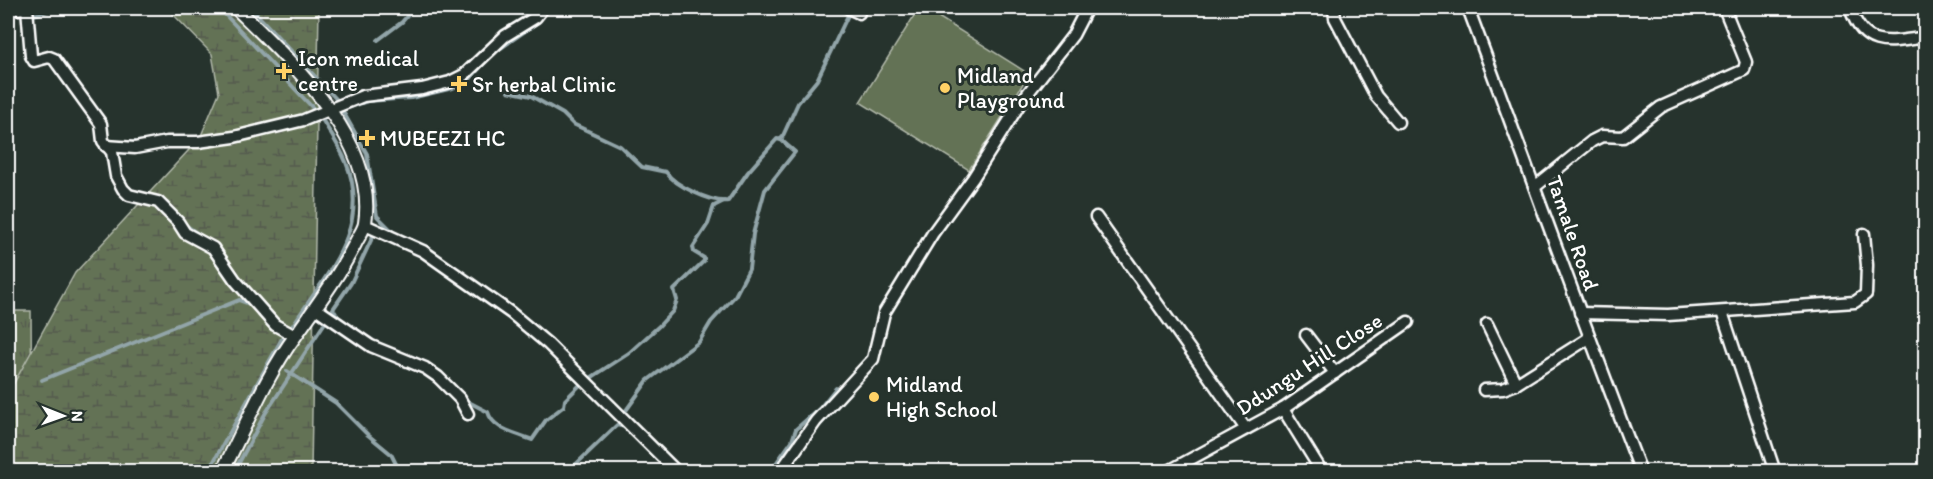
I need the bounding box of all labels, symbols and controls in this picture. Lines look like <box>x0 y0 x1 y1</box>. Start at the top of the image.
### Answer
place label: Icon medical centre <box>298 45 419 97</box>
marker: Icon medical centre <box>275 62 293 80</box>
place label: Midland Playground <box>957 62 1065 114</box>
place label: Sr herbal Clinic <box>472 71 616 98</box>
marker: Sr herbal Clinic <box>450 75 468 93</box>
marker: Midland Playground <box>938 81 952 95</box>
place label: MUBEEZI HC <box>380 125 505 152</box>
marker: MUBEEZI HC <box>358 129 376 147</box>
street label: Tamale Road <box>1541 172 1605 294</box>
street label: Ddungu Hill Close <box>1231 307 1387 421</box>
place label: Midland High School <box>886 371 998 423</box>
north arrow <box>33 386 93 446</box>
marker: Midland High School <box>867 390 881 404</box>
text: N <box>68 411 87 422</box>

